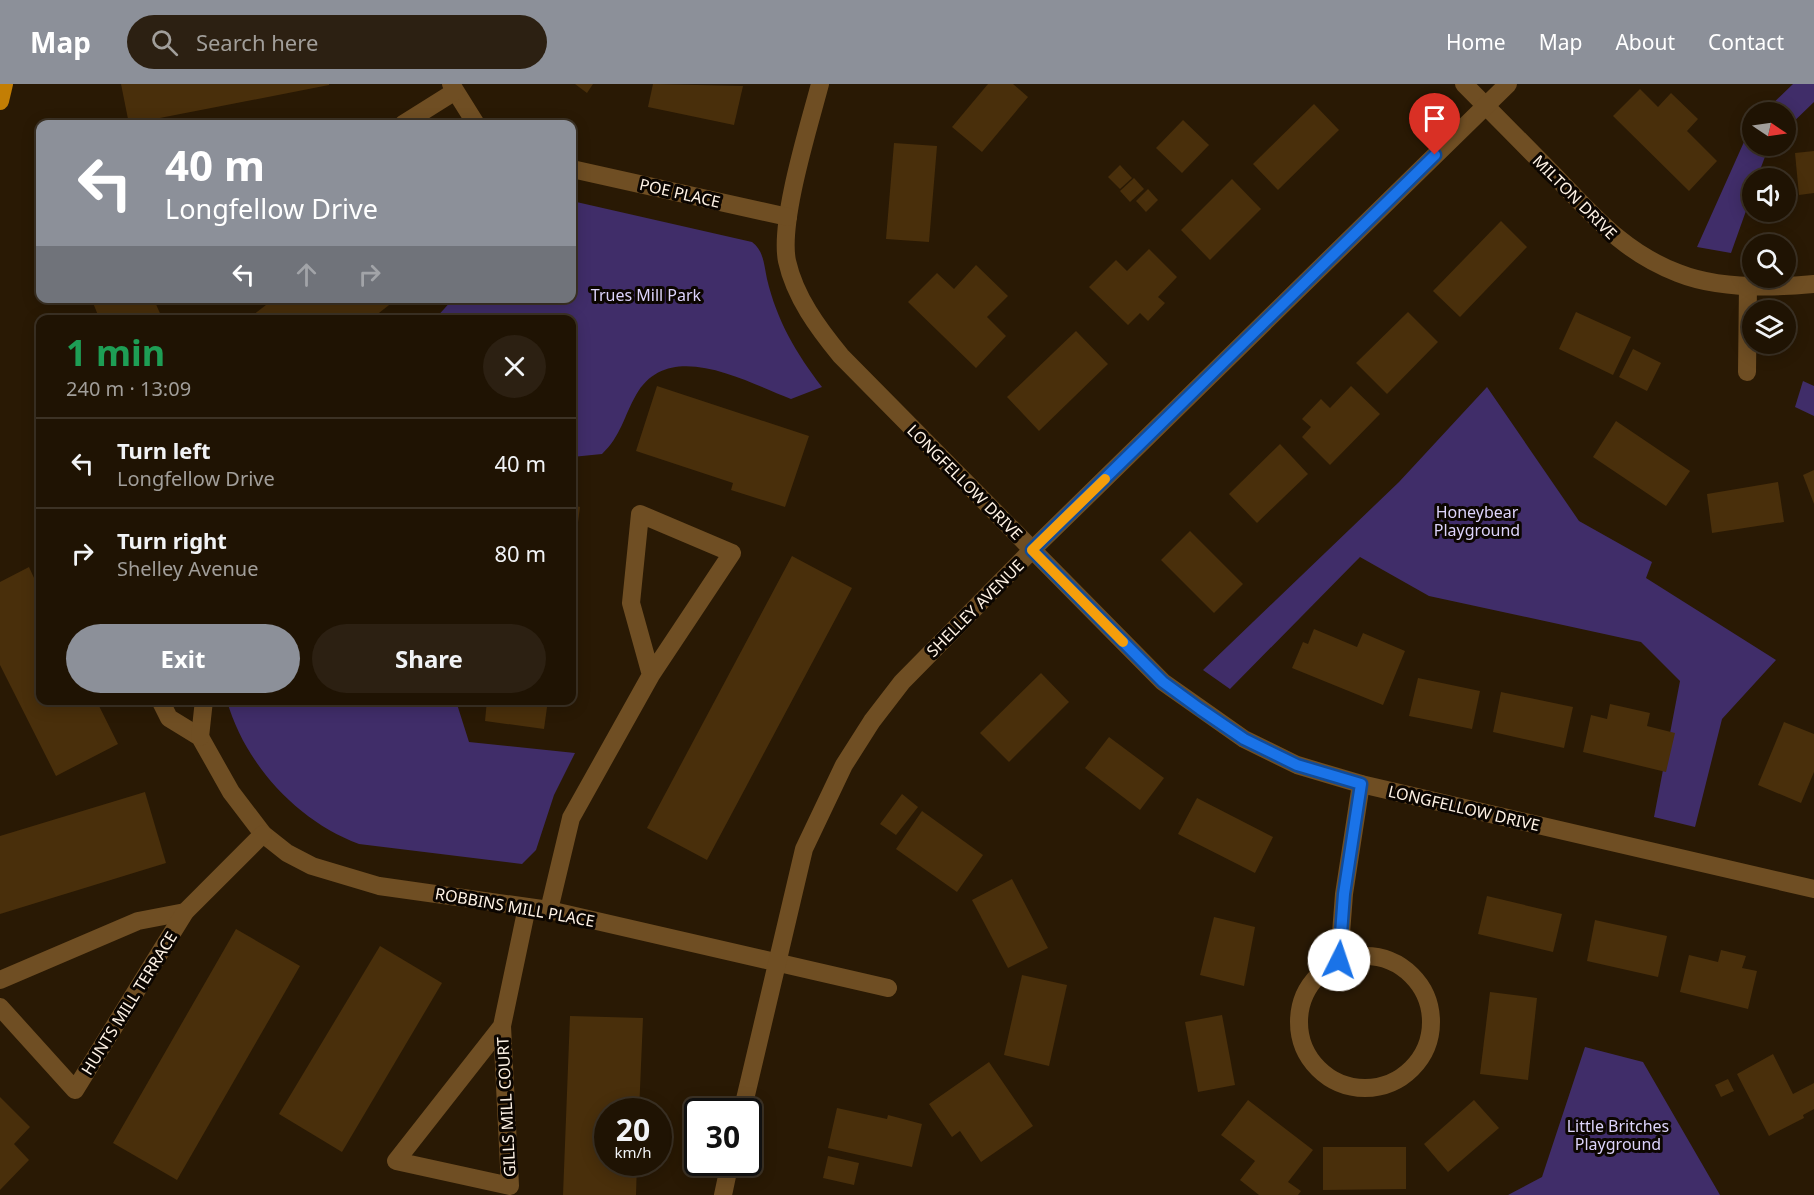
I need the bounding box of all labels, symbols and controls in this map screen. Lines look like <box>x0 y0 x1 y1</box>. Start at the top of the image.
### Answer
search box <box>127 15 547 69</box>
text: Map <box>30 23 91 61</box>
icon: search <box>148 26 181 59</box>
text: Search here <box>196 27 318 57</box>
text: Home <box>1446 28 1506 56</box>
text: Map <box>1539 28 1582 56</box>
text: About <box>1615 28 1675 56</box>
text: Contact <box>1708 28 1784 56</box>
pin <box>1409 93 1460 155</box>
icon: arrive <box>1418 102 1451 135</box>
north arrow <box>1742 102 1796 156</box>
map controls <box>1742 102 1796 354</box>
text: 40 m <box>165 136 265 193</box>
icon: left <box>66 144 144 222</box>
street label: MILTON DRIVE <box>1528 150 1622 244</box>
button: sound <box>1742 168 1796 222</box>
street label: POE PLACE <box>637 173 723 213</box>
text: Longfellow Drive <box>165 190 378 227</box>
button: search <box>1742 234 1796 288</box>
icon: left <box>227 258 260 291</box>
icon: ahead <box>290 258 323 291</box>
icon: right <box>353 258 386 291</box>
park label: Trues Mill Park <box>591 284 702 306</box>
button: layers <box>1742 300 1796 354</box>
text: 1 min <box>66 328 165 377</box>
button: close <box>483 335 546 398</box>
text: 240 m · 13:09 <box>66 375 191 402</box>
street label: LONGFELLOW DRIVE <box>902 419 1028 545</box>
text: Turn left <box>117 435 211 465</box>
icon: left <box>66 447 99 480</box>
text: 40 m <box>495 448 546 478</box>
text: Longfellow Drive <box>117 465 275 492</box>
park label: Honeybear Playground <box>1434 501 1520 541</box>
text: Turn right <box>117 525 227 555</box>
icon: right <box>66 537 99 570</box>
text: 80 m <box>495 538 546 568</box>
text: Shelley Avenue <box>117 555 258 582</box>
street label: SHELLEY AVENUE <box>922 555 1028 661</box>
button: Exit <box>66 624 300 693</box>
button: Share <box>312 624 546 693</box>
street label: LONGFELLOW DRIVE <box>1386 780 1542 836</box>
street label: ROBBINS MILL PLACE <box>434 882 596 932</box>
street label: HUNTS MILL TERRACE <box>76 927 182 1079</box>
position arrow <box>1307 928 1371 992</box>
street label: GILLS MILL COURT <box>491 1036 521 1178</box>
speed limit sign: 30 <box>684 1098 762 1176</box>
text: 20 <box>616 1109 650 1150</box>
park label: Little Britches Playground <box>1567 1115 1669 1155</box>
text: km/h <box>615 1142 651 1162</box>

